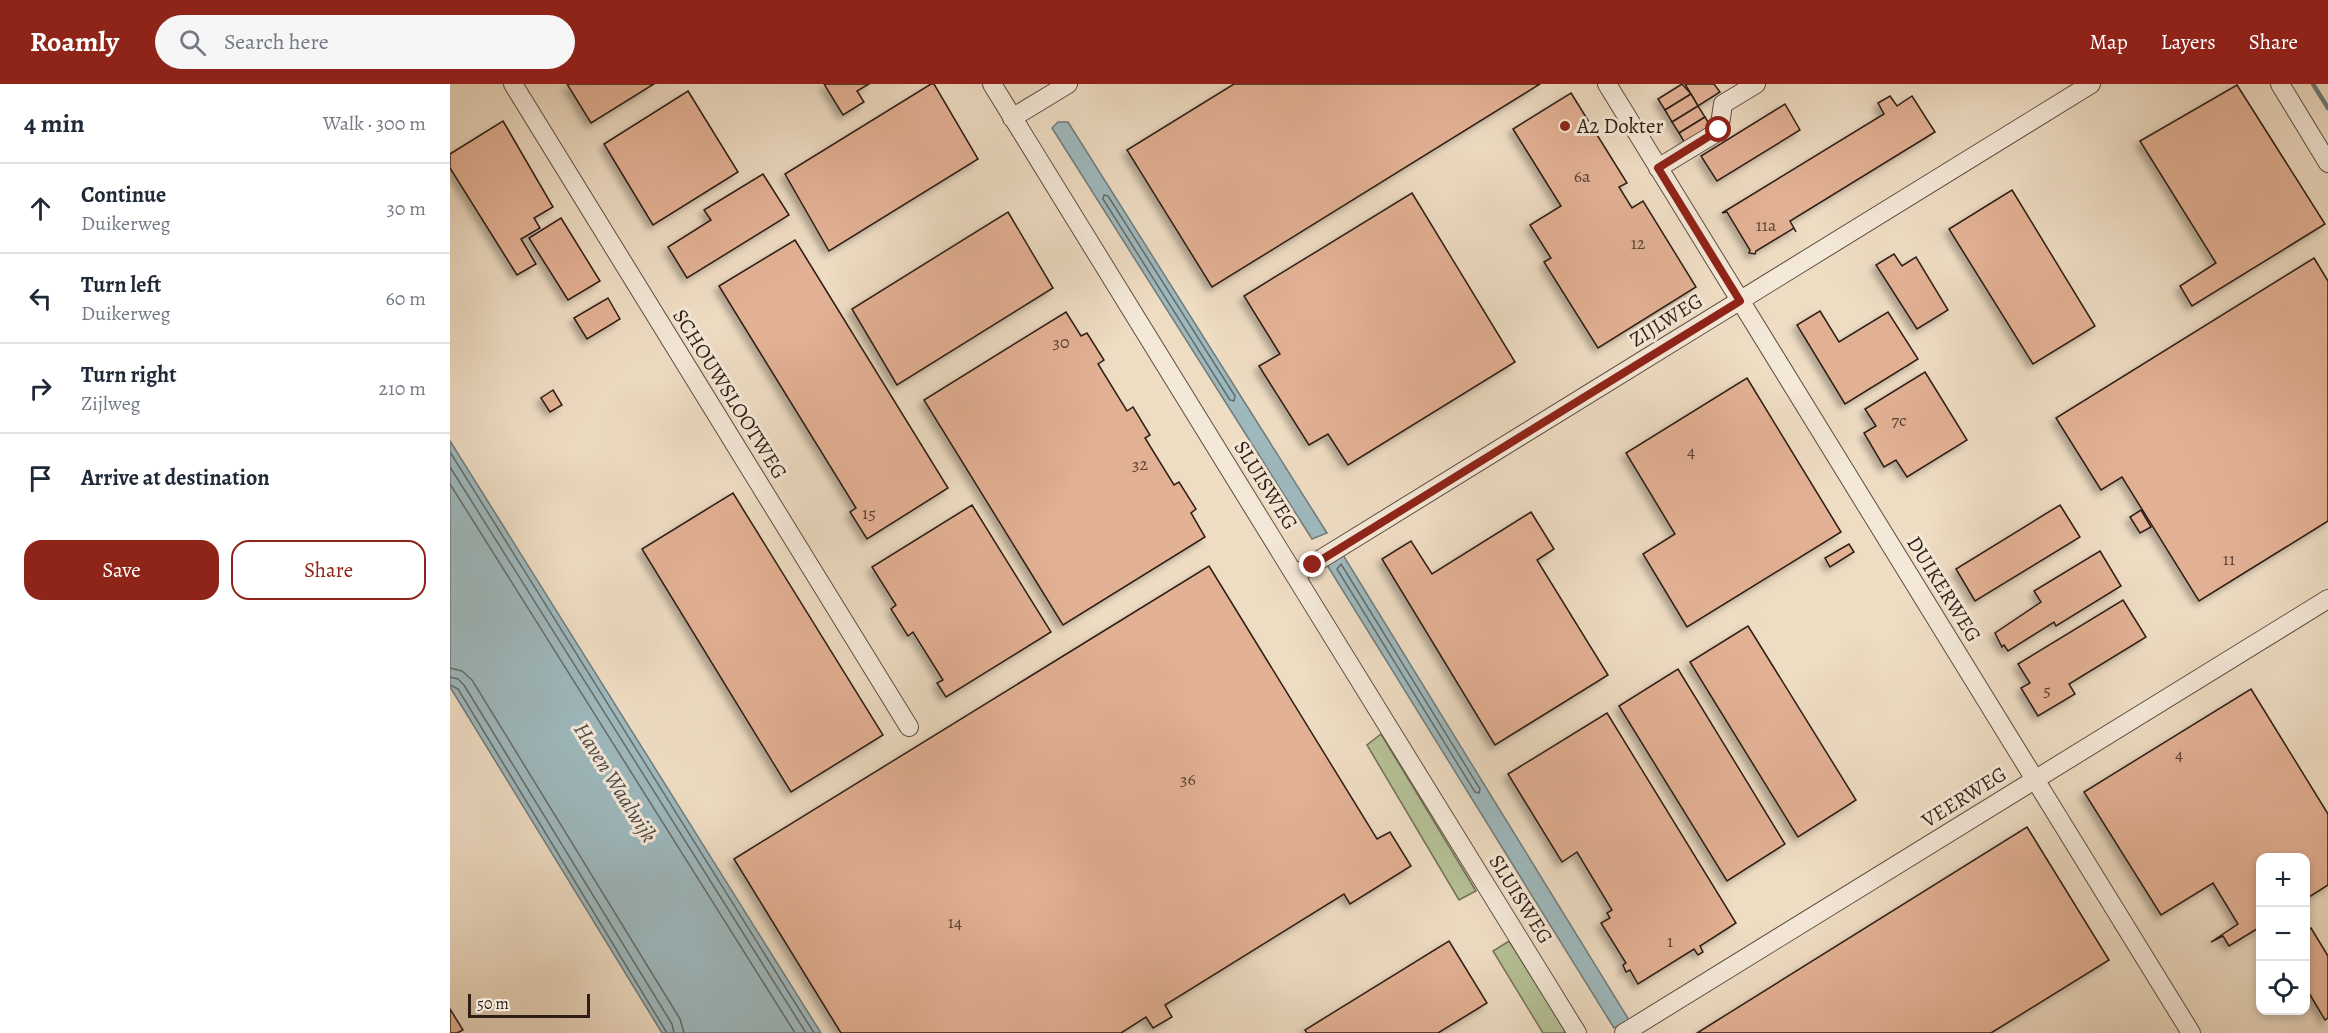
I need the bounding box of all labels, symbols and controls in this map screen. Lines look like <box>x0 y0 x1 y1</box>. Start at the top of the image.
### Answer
search box <box>155 15 575 69</box>
text: Roamly <box>30 23 119 61</box>
icon: search <box>176 26 209 59</box>
text: Search here <box>224 27 329 57</box>
text: Map <box>2089 28 2128 56</box>
text: Layers <box>2161 28 2216 56</box>
text: Share <box>2249 28 2298 56</box>
text: 4 min <box>24 106 85 141</box>
text: Walk · 300 m <box>323 110 426 137</box>
place label: A2 Dokter <box>1576 112 1663 140</box>
route start <box>1705 116 1731 142</box>
marker: A2 Dokter <box>1558 119 1572 133</box>
house number: 6a <box>1574 164 1591 188</box>
text: Continue <box>81 180 166 210</box>
icon: ahead <box>24 192 57 225</box>
text: 30 m <box>386 195 426 222</box>
text: Duikerweg <box>81 210 171 237</box>
house number: 11a <box>1756 213 1777 237</box>
house number: 12 <box>1631 231 1646 255</box>
text: Turn left <box>81 270 161 300</box>
icon: left <box>24 282 57 315</box>
text: 60 m <box>386 285 426 312</box>
street label: ZIJLWEG <box>1624 287 1708 353</box>
text: Duikerweg <box>81 300 171 327</box>
street label: SCHOUWSLOOTWEG <box>666 304 794 484</box>
house number: 30 <box>1052 330 1070 354</box>
text: Turn right <box>81 360 177 390</box>
icon: right <box>24 372 57 405</box>
text: 210 m <box>378 375 426 402</box>
text: Zijlweg <box>81 390 140 417</box>
house number: 7c <box>1891 408 1907 432</box>
street label: SLUISWEG <box>1228 435 1304 535</box>
house number: 4 <box>1687 439 1695 463</box>
house number: 32 <box>1132 452 1148 476</box>
icon: arrive <box>24 462 57 495</box>
text: Arrive at destination <box>81 463 270 493</box>
house number: 15 <box>862 501 876 525</box>
street label: DUIKERWEG <box>1900 531 1988 647</box>
button: Save <box>24 540 219 600</box>
button: Share <box>231 540 426 600</box>
house number: 11 <box>2223 547 2235 571</box>
route end <box>1299 551 1325 577</box>
house number: 5 <box>2043 678 2051 702</box>
water label: Haven Waalwijk <box>566 717 664 848</box>
house number: 4 <box>2175 742 2183 766</box>
street label: VEERWEG <box>1915 760 2012 835</box>
house number: 36 <box>1180 767 1196 791</box>
street label: SLUISWEG <box>1483 849 1559 949</box>
map controls <box>2256 853 2310 1015</box>
button: + <box>2256 853 2310 907</box>
button: − <box>2256 907 2310 961</box>
house number: 14 <box>948 910 962 934</box>
house number: 1 <box>1667 929 1673 953</box>
button: locate <box>2256 961 2310 1015</box>
scale bar <box>468 991 590 1018</box>
text: 50 m <box>477 993 509 1015</box>

